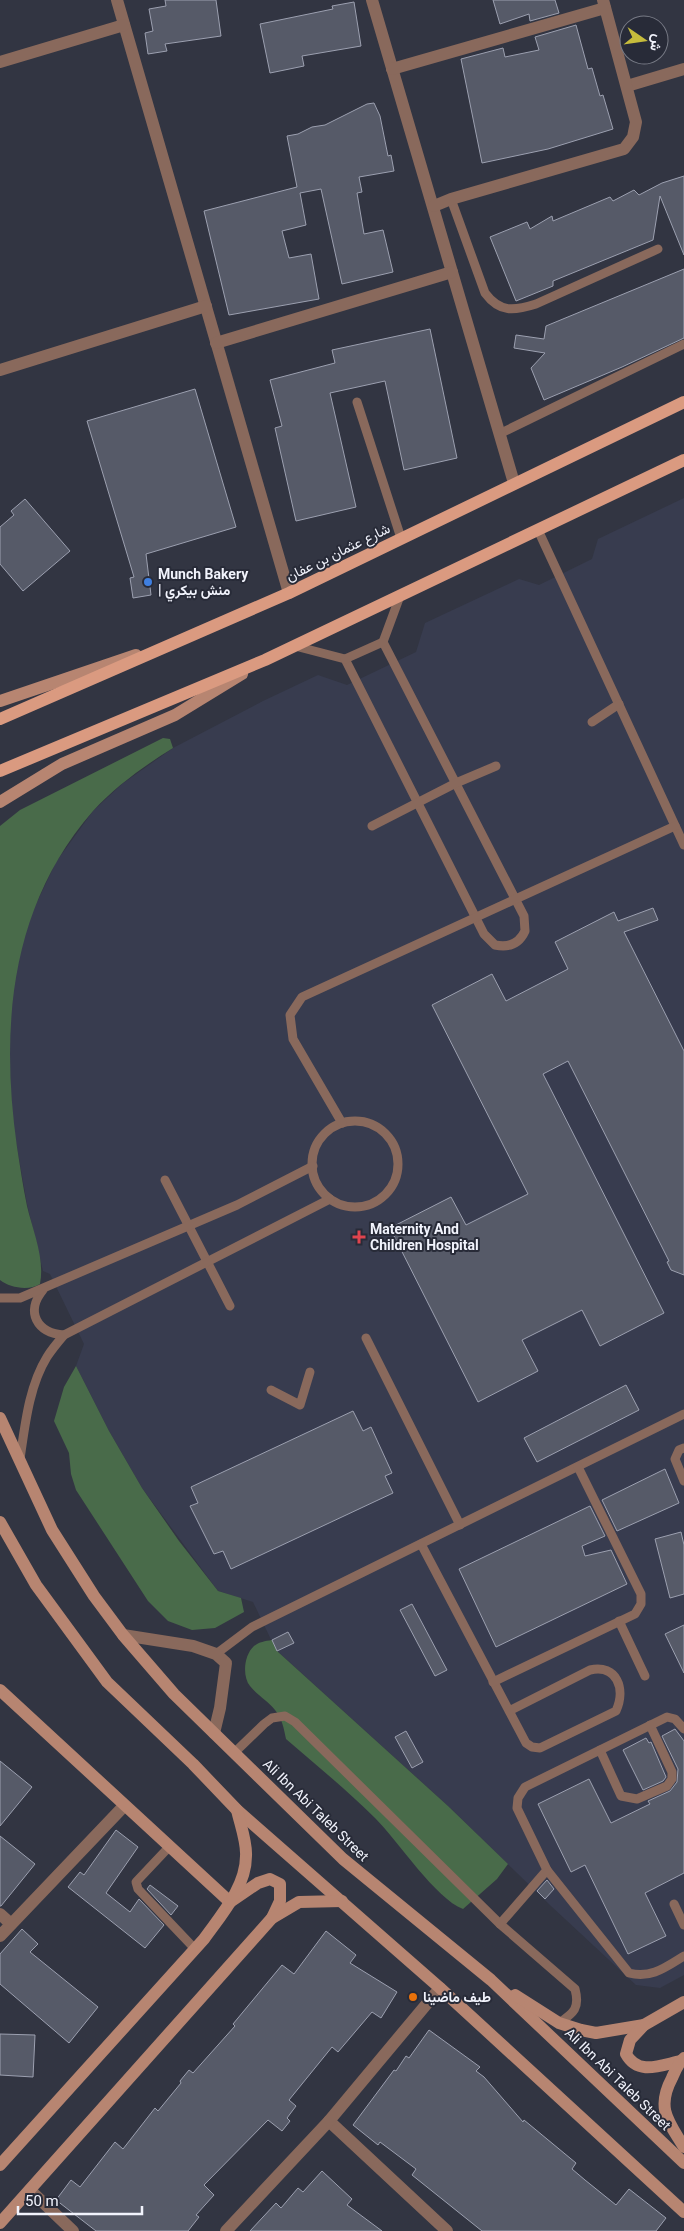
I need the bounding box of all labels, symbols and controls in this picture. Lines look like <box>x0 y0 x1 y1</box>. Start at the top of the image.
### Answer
north arrow <box>619 15 669 65</box>
text: ش <box>646 33 666 53</box>
street label: شارع عثمان بن عفان <box>283 520 394 587</box>
place label: Munch Bakery | منش بيكري <box>158 566 249 602</box>
marker: Munch Bakery | منش بيكري <box>142 576 154 588</box>
place label: Maternity And Children Hospital <box>370 1221 479 1253</box>
marker: Maternity And Children Hospital <box>352 1230 366 1244</box>
street label: Ali Ibn Abi Taleb Street <box>260 1756 372 1865</box>
place label: طيف ماضينا <box>423 1989 491 2006</box>
marker: طيف ماضينا <box>407 1991 419 2003</box>
street label: Ali Ibn Abi Taleb Street <box>562 2025 674 2134</box>
scale bar <box>18 2184 141 2216</box>
text: 50 m <box>25 2192 59 2210</box>

